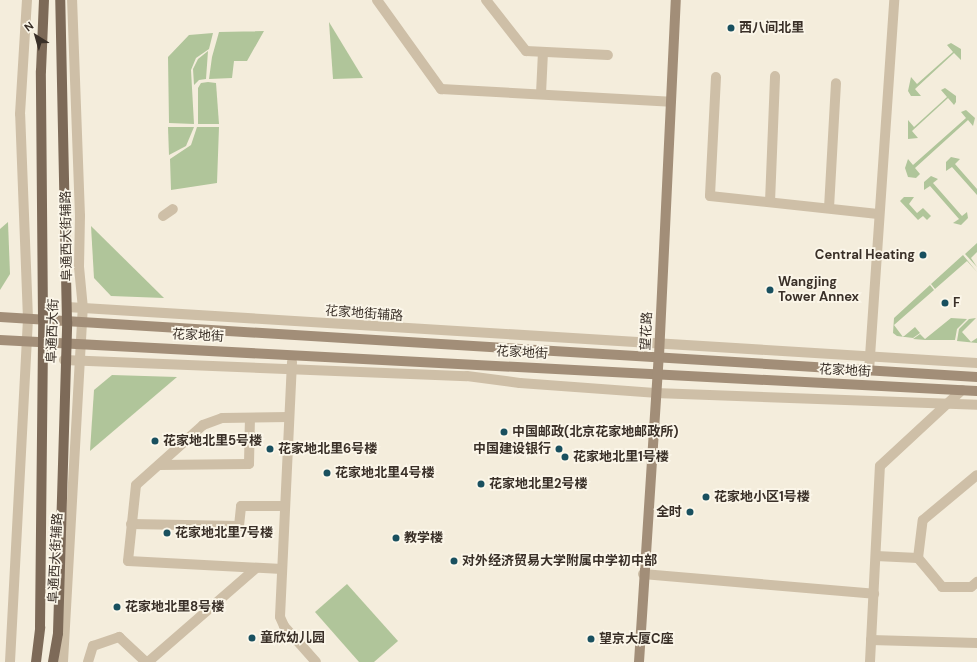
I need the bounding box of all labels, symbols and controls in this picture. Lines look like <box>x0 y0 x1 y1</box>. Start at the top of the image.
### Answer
north arrow <box>16 16 56 56</box>
text: N <box>21 18 36 34</box>
place label: 西八间北里 <box>739 20 804 36</box>
marker: 西八间北里 <box>726 23 736 33</box>
street label: 阜通西大街辅路 <box>58 190 76 282</box>
place label: Central Heating <box>815 247 915 263</box>
marker: Central Heating <box>918 250 928 260</box>
place label: Wangjing Tower Annex <box>778 275 859 306</box>
marker: Wangjing Tower Annex <box>765 285 775 295</box>
place label: F <box>953 295 960 311</box>
street label: 阜通西大街 <box>44 298 62 364</box>
marker: F <box>940 298 950 308</box>
street label: 花家地街辅路 <box>325 303 403 325</box>
street label: 望花路 <box>638 311 656 351</box>
street label: 花家地街 <box>172 327 224 345</box>
street label: 花家地街 <box>496 344 548 362</box>
street label: 花家地街 <box>819 362 871 380</box>
place label: 中国邮政(北京花家地邮政所) <box>512 424 679 440</box>
marker: 中国邮政(北京花家地邮政所) <box>499 427 509 437</box>
place label: 花家地北里5号楼 <box>163 433 262 449</box>
marker: 花家地北里5号楼 <box>150 436 160 446</box>
place label: 花家地北里6号楼 <box>278 441 377 457</box>
place label: 中国建设银行 <box>473 441 551 457</box>
marker: 花家地北里6号楼 <box>265 444 275 454</box>
marker: 中国建设银行 <box>554 444 564 454</box>
place label: 花家地北里1号楼 <box>573 449 669 465</box>
marker: 花家地北里1号楼 <box>560 452 570 462</box>
place label: 花家地北里4号楼 <box>335 465 434 481</box>
marker: 花家地北里4号楼 <box>322 468 332 478</box>
place label: 花家地北里2号楼 <box>489 476 588 492</box>
marker: 花家地北里2号楼 <box>476 479 486 489</box>
place label: 花家地小区1号楼 <box>714 489 810 505</box>
marker: 花家地小区1号楼 <box>701 492 711 502</box>
place label: 全时 <box>656 504 682 520</box>
marker: 全时 <box>685 507 695 517</box>
street label: 阜通西大街辅路 <box>46 512 66 604</box>
place label: 花家地北里7号楼 <box>175 525 273 541</box>
marker: 花家地北里7号楼 <box>162 528 172 538</box>
place label: 教学楼 <box>404 530 443 546</box>
marker: 教学楼 <box>391 533 401 543</box>
place label: 对外经济贸易大学附属中学初中部 <box>462 553 657 569</box>
marker: 对外经济贸易大学附属中学初中部 <box>449 556 459 566</box>
place label: 花家地北里8号楼 <box>125 599 224 615</box>
marker: 花家地北里8号楼 <box>112 602 122 612</box>
place label: 童欣幼儿园 <box>260 630 325 646</box>
place label: 望京大厦C座 <box>599 631 674 647</box>
marker: 童欣幼儿园 <box>247 633 257 643</box>
marker: 望京大厦C座 <box>586 634 596 644</box>

